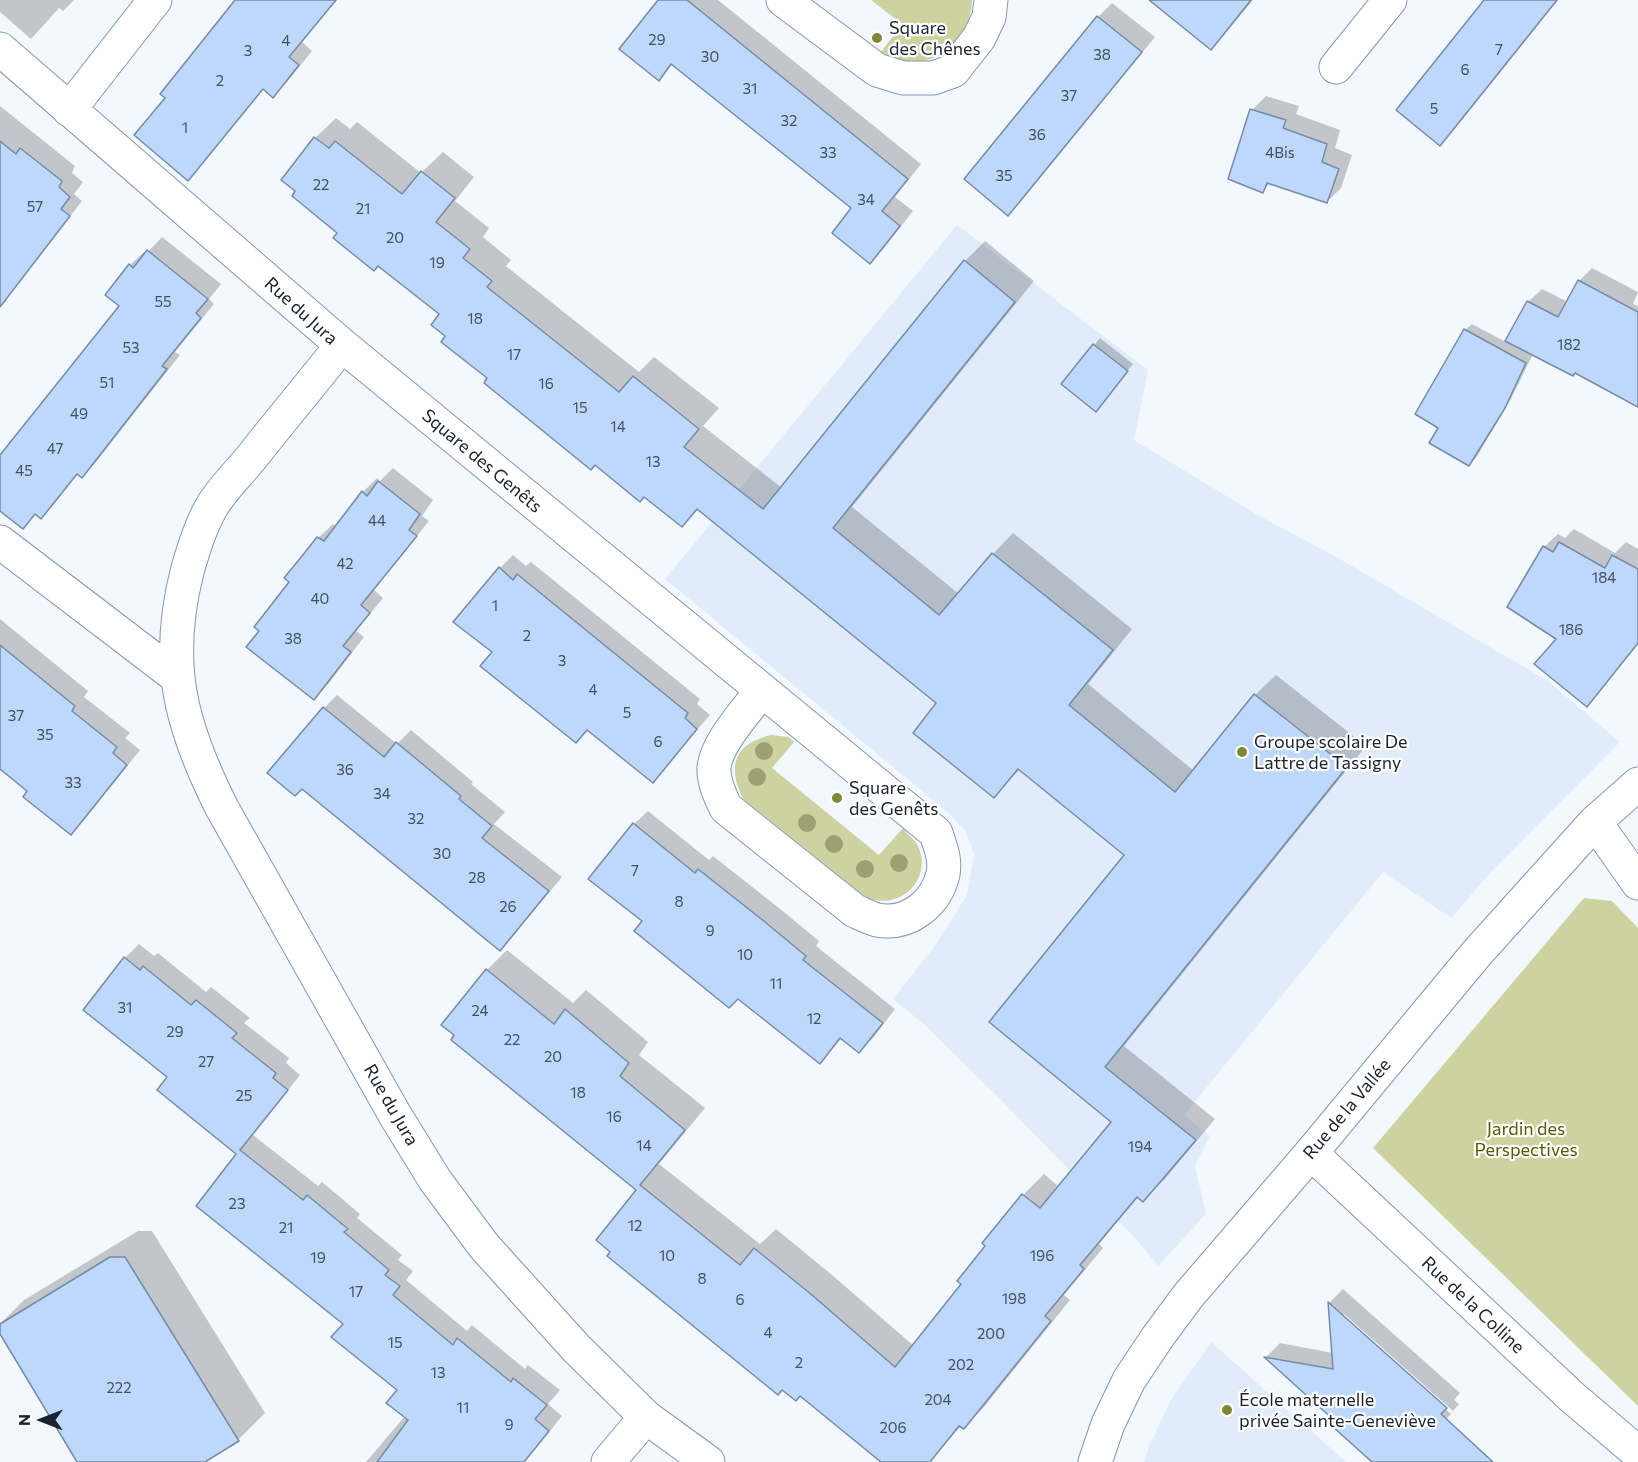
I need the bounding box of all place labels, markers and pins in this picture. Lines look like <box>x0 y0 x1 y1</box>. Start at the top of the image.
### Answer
place label: Square des Chênes <box>889 17 981 60</box>
marker: Square des Chênes <box>870 31 884 45</box>
place label: Groupe scolaire De Lattre de Tassigny <box>1254 731 1408 774</box>
marker: Groupe scolaire De Lattre de Tassigny <box>1235 745 1249 759</box>
place label: Square des Genêts <box>849 777 938 820</box>
marker: Square des Genêts <box>830 791 844 805</box>
place label: École maternelle privée Sainte-Geneviève <box>1239 1389 1436 1432</box>
marker: École maternelle privée Sainte-Geneviève <box>1220 1403 1234 1417</box>

